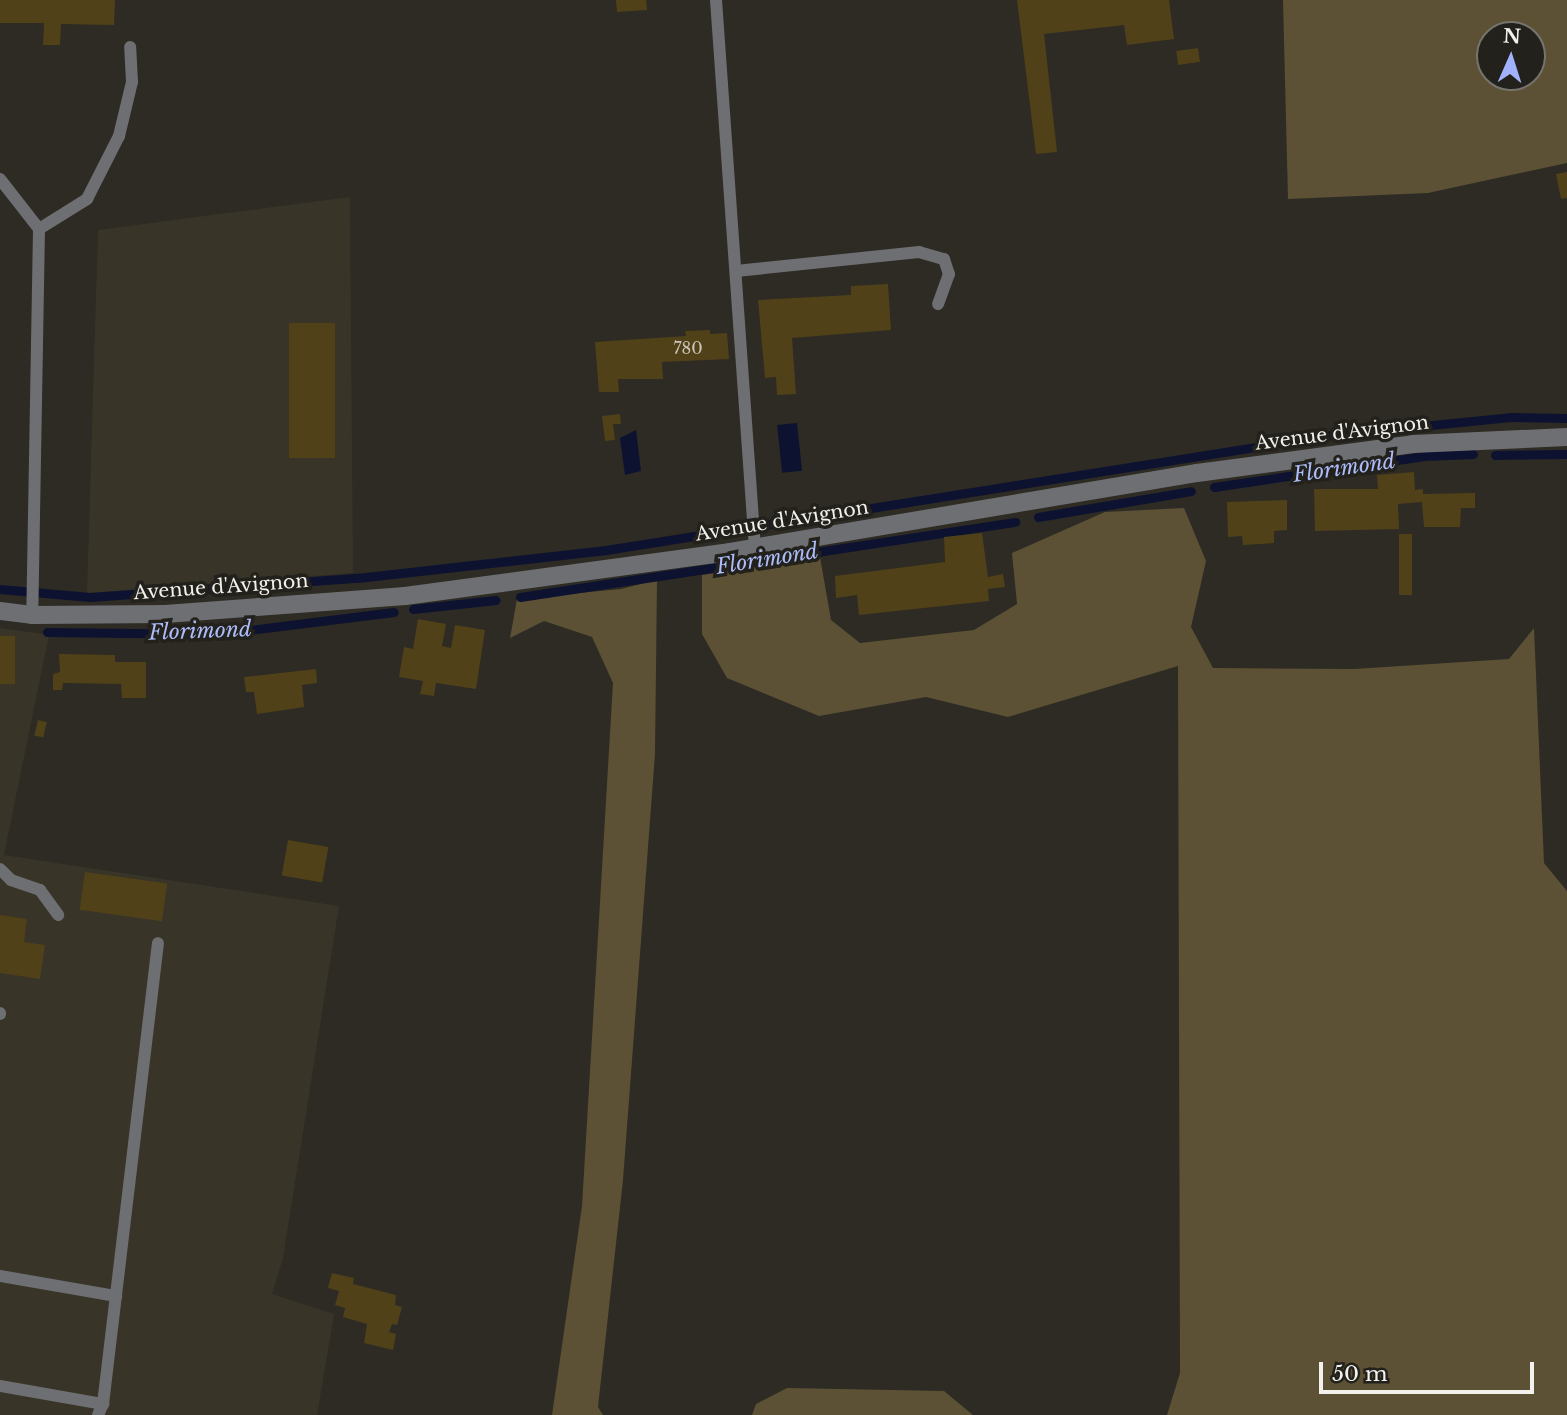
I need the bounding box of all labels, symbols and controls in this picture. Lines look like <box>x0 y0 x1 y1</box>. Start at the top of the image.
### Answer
north arrow <box>1476 21 1546 91</box>
text: N <box>1502 25 1522 48</box>
house number: 780 <box>673 338 703 358</box>
street label: Avenue d'Avignon <box>1254 411 1430 455</box>
water label: Florimond <box>1291 448 1397 488</box>
street label: Avenue d'Avignon <box>694 496 870 546</box>
water label: Florimond <box>714 538 820 580</box>
street label: Avenue d'Avignon <box>133 570 309 604</box>
water label: Florimond <box>148 617 252 645</box>
scale bar <box>1322 1348 1537 1392</box>
text: 50 m <box>1332 1361 1387 1387</box>

